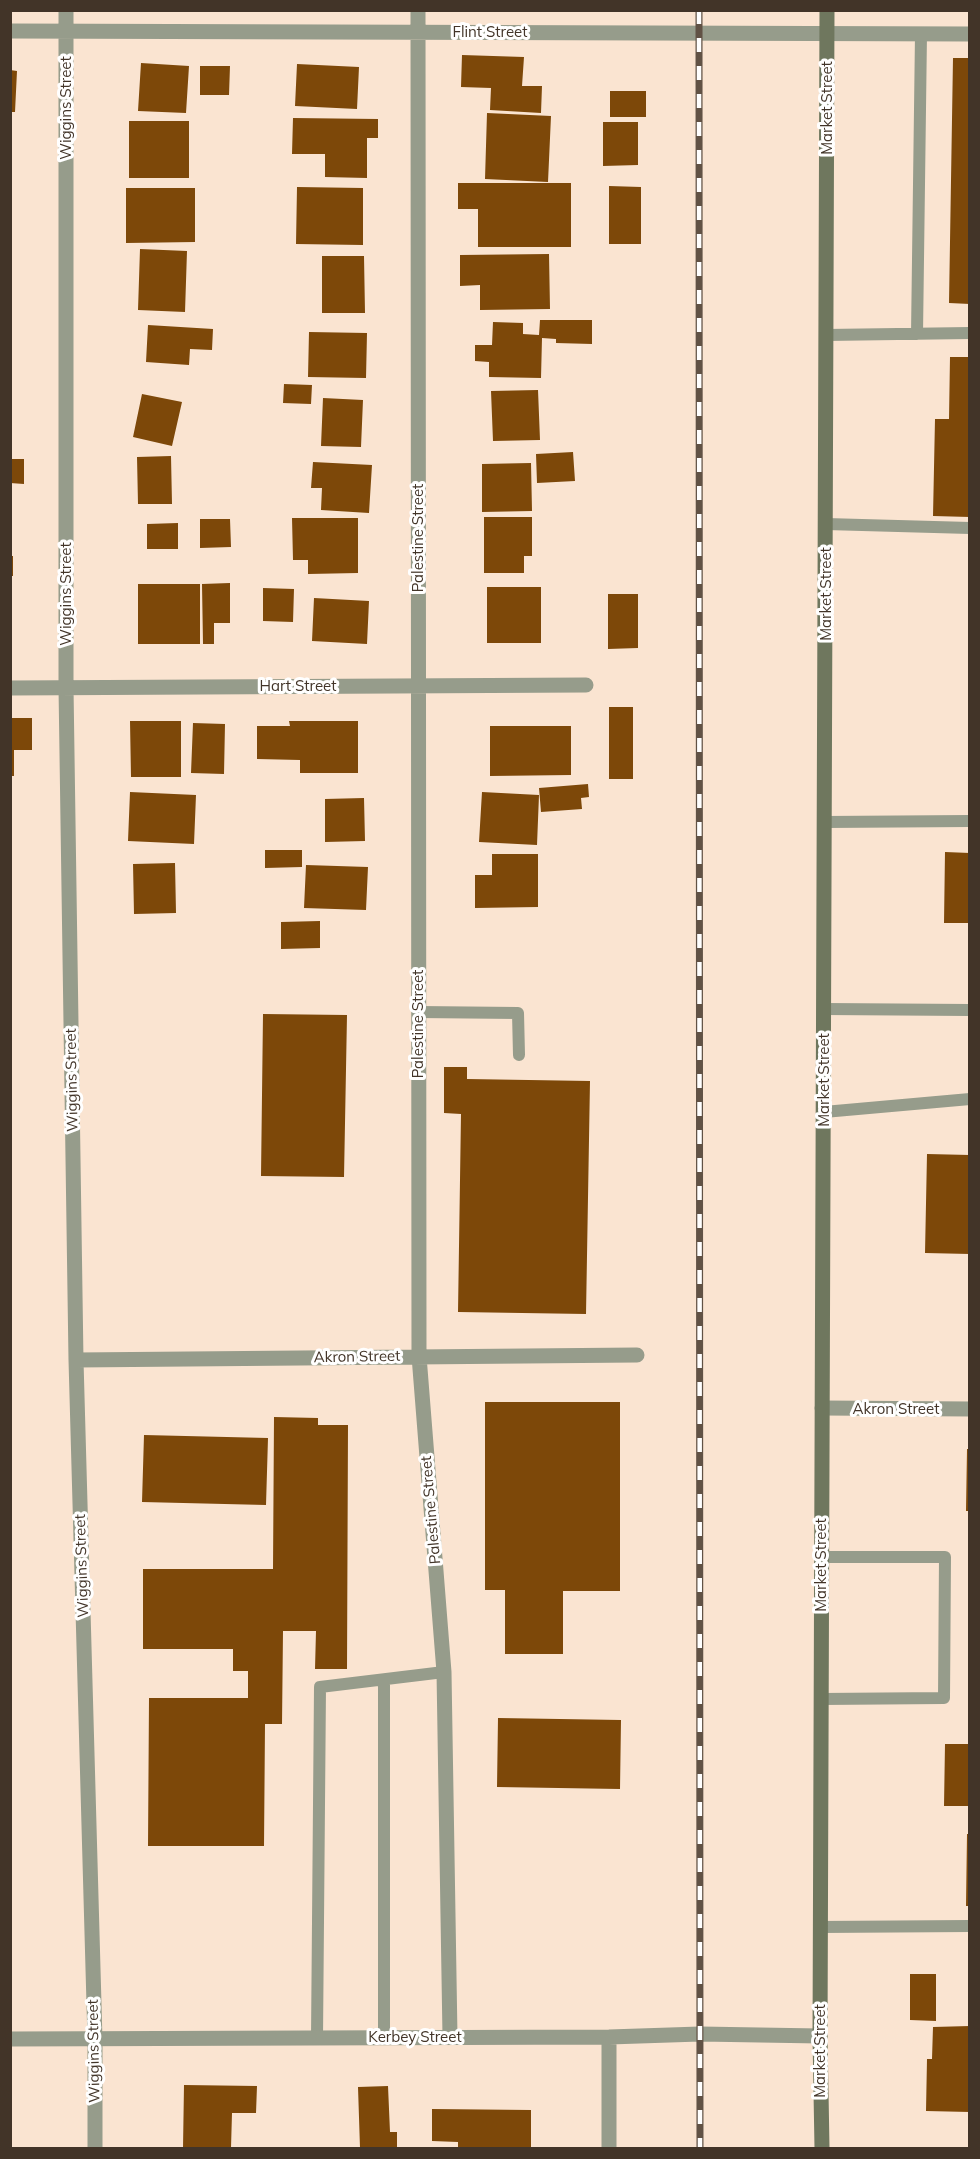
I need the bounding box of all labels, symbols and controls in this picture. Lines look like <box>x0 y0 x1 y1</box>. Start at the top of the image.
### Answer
street label: Flint Street <box>452 23 528 41</box>
street label: Wiggins Street <box>57 56 75 160</box>
street label: Market Street <box>818 61 836 155</box>
street label: Palestine Street <box>409 484 427 592</box>
street label: Wiggins Street <box>57 542 75 646</box>
street label: Market Street <box>817 547 835 641</box>
street label: Hart Street <box>260 677 336 695</box>
street label: Palestine Street <box>409 970 427 1078</box>
street label: Wiggins Street <box>62 1028 82 1132</box>
street label: Market Street <box>815 1033 833 1127</box>
street label: Akron Street <box>313 1347 401 1367</box>
street label: Akron Street <box>853 1400 939 1418</box>
street label: Palestine Street <box>417 1455 445 1565</box>
street label: Wiggins Street <box>71 1514 93 1618</box>
street label: Market Street <box>812 1518 830 1612</box>
street label: Wiggins Street <box>84 1999 104 2103</box>
street label: Market Street <box>811 2004 829 2098</box>
street label: Kerbey Street <box>368 2028 462 2046</box>

